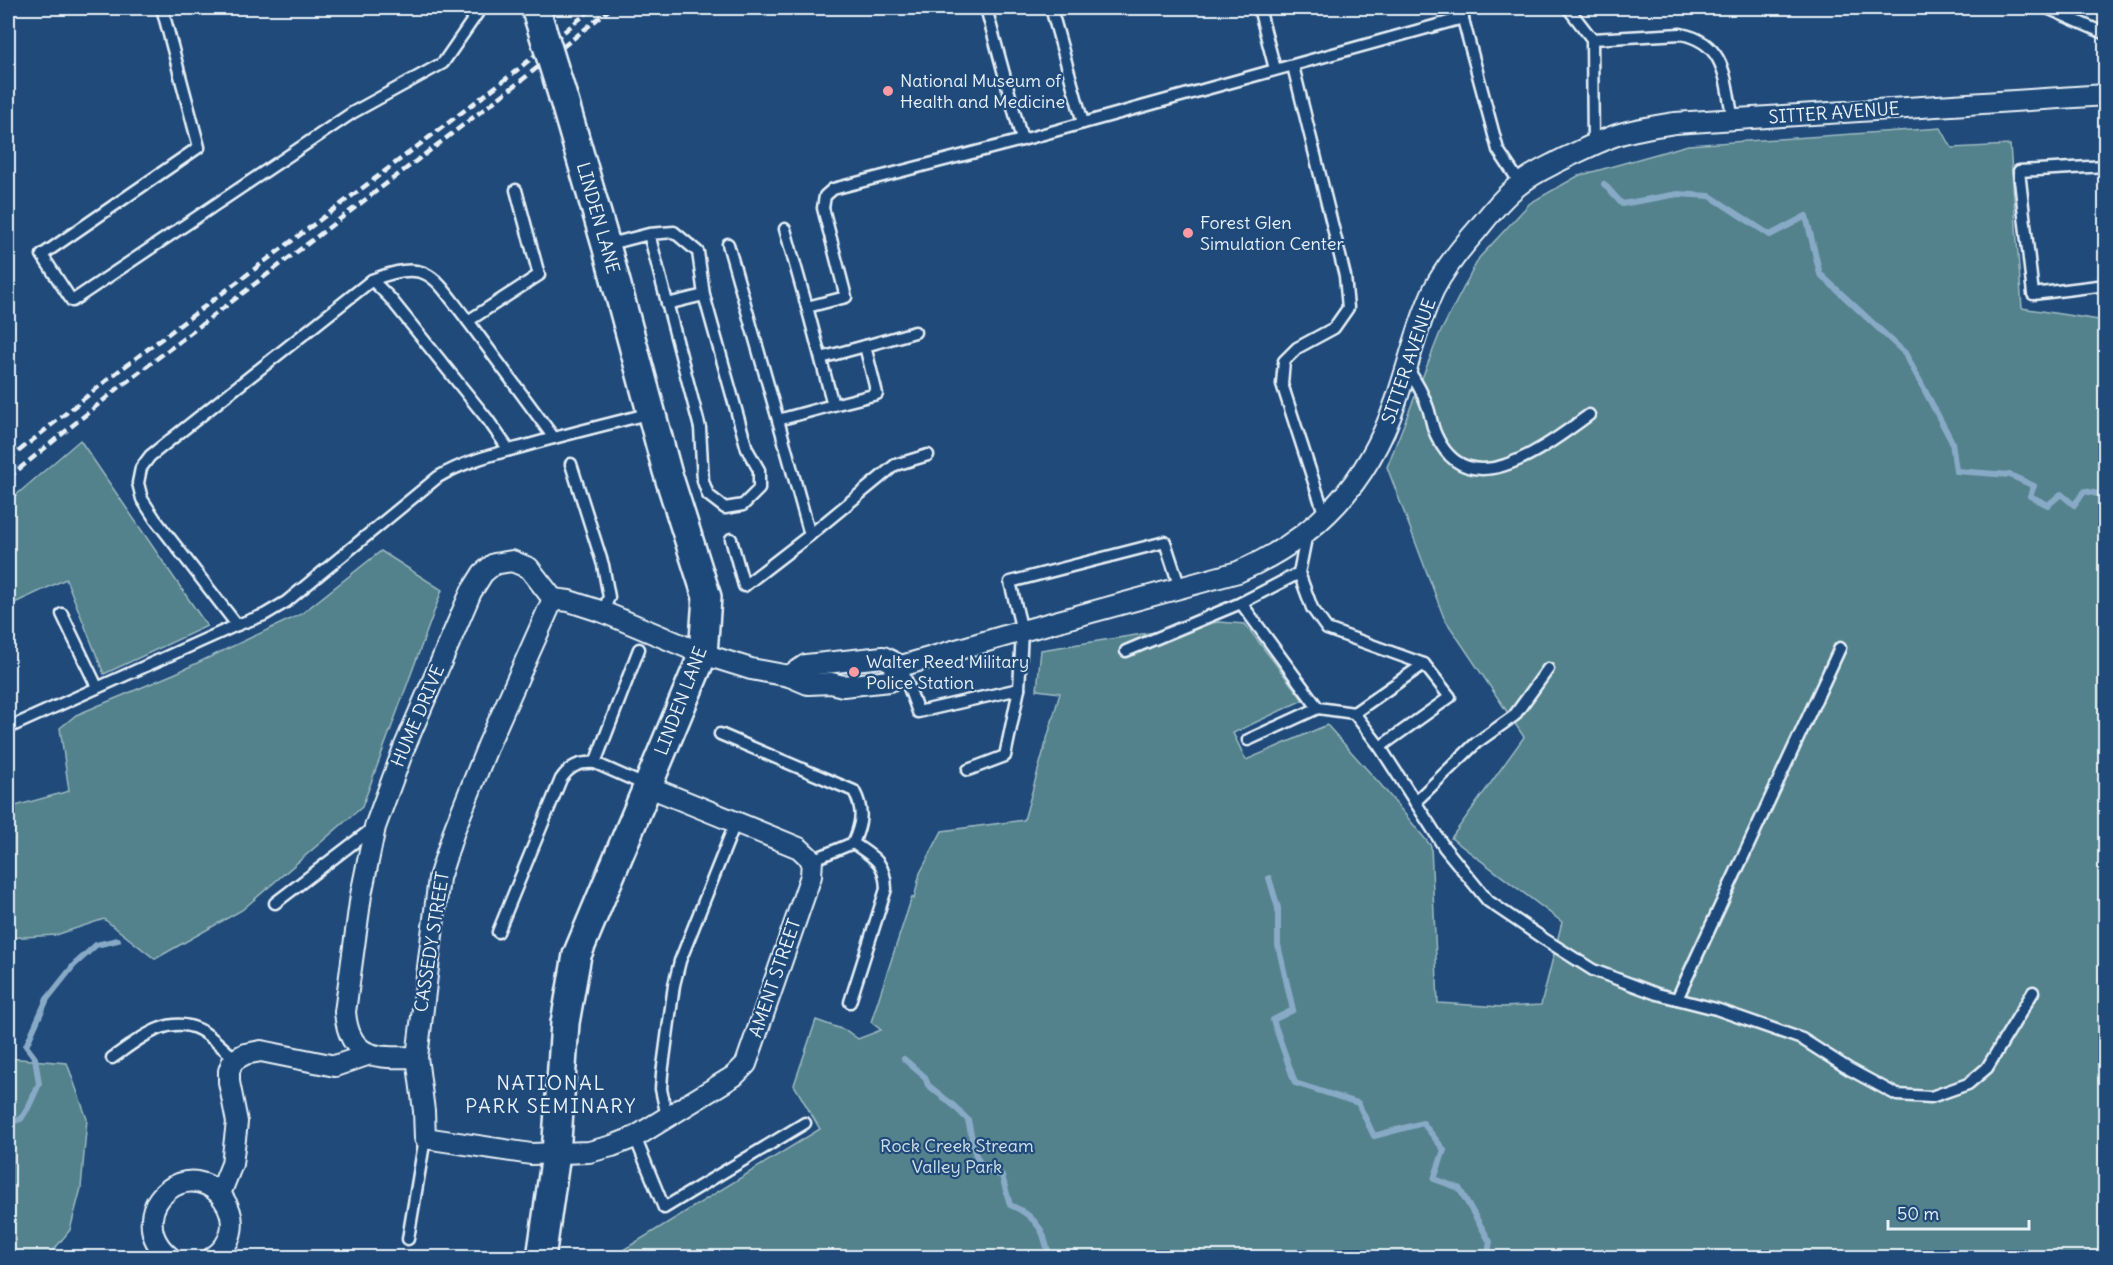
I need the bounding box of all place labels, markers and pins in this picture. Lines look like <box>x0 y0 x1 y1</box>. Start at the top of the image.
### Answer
place label: National Museum of Health and Medicine <box>900 69 1065 113</box>
marker: National Museum of Health and Medicine <box>881 84 895 98</box>
place label: Forest Glen Simulation Center <box>1200 211 1344 255</box>
marker: Forest Glen Simulation Center <box>1181 226 1195 240</box>
place label: Walter Reed Military Police Station <box>866 650 1029 694</box>
marker: Walter Reed Military Police Station <box>847 665 861 679</box>

